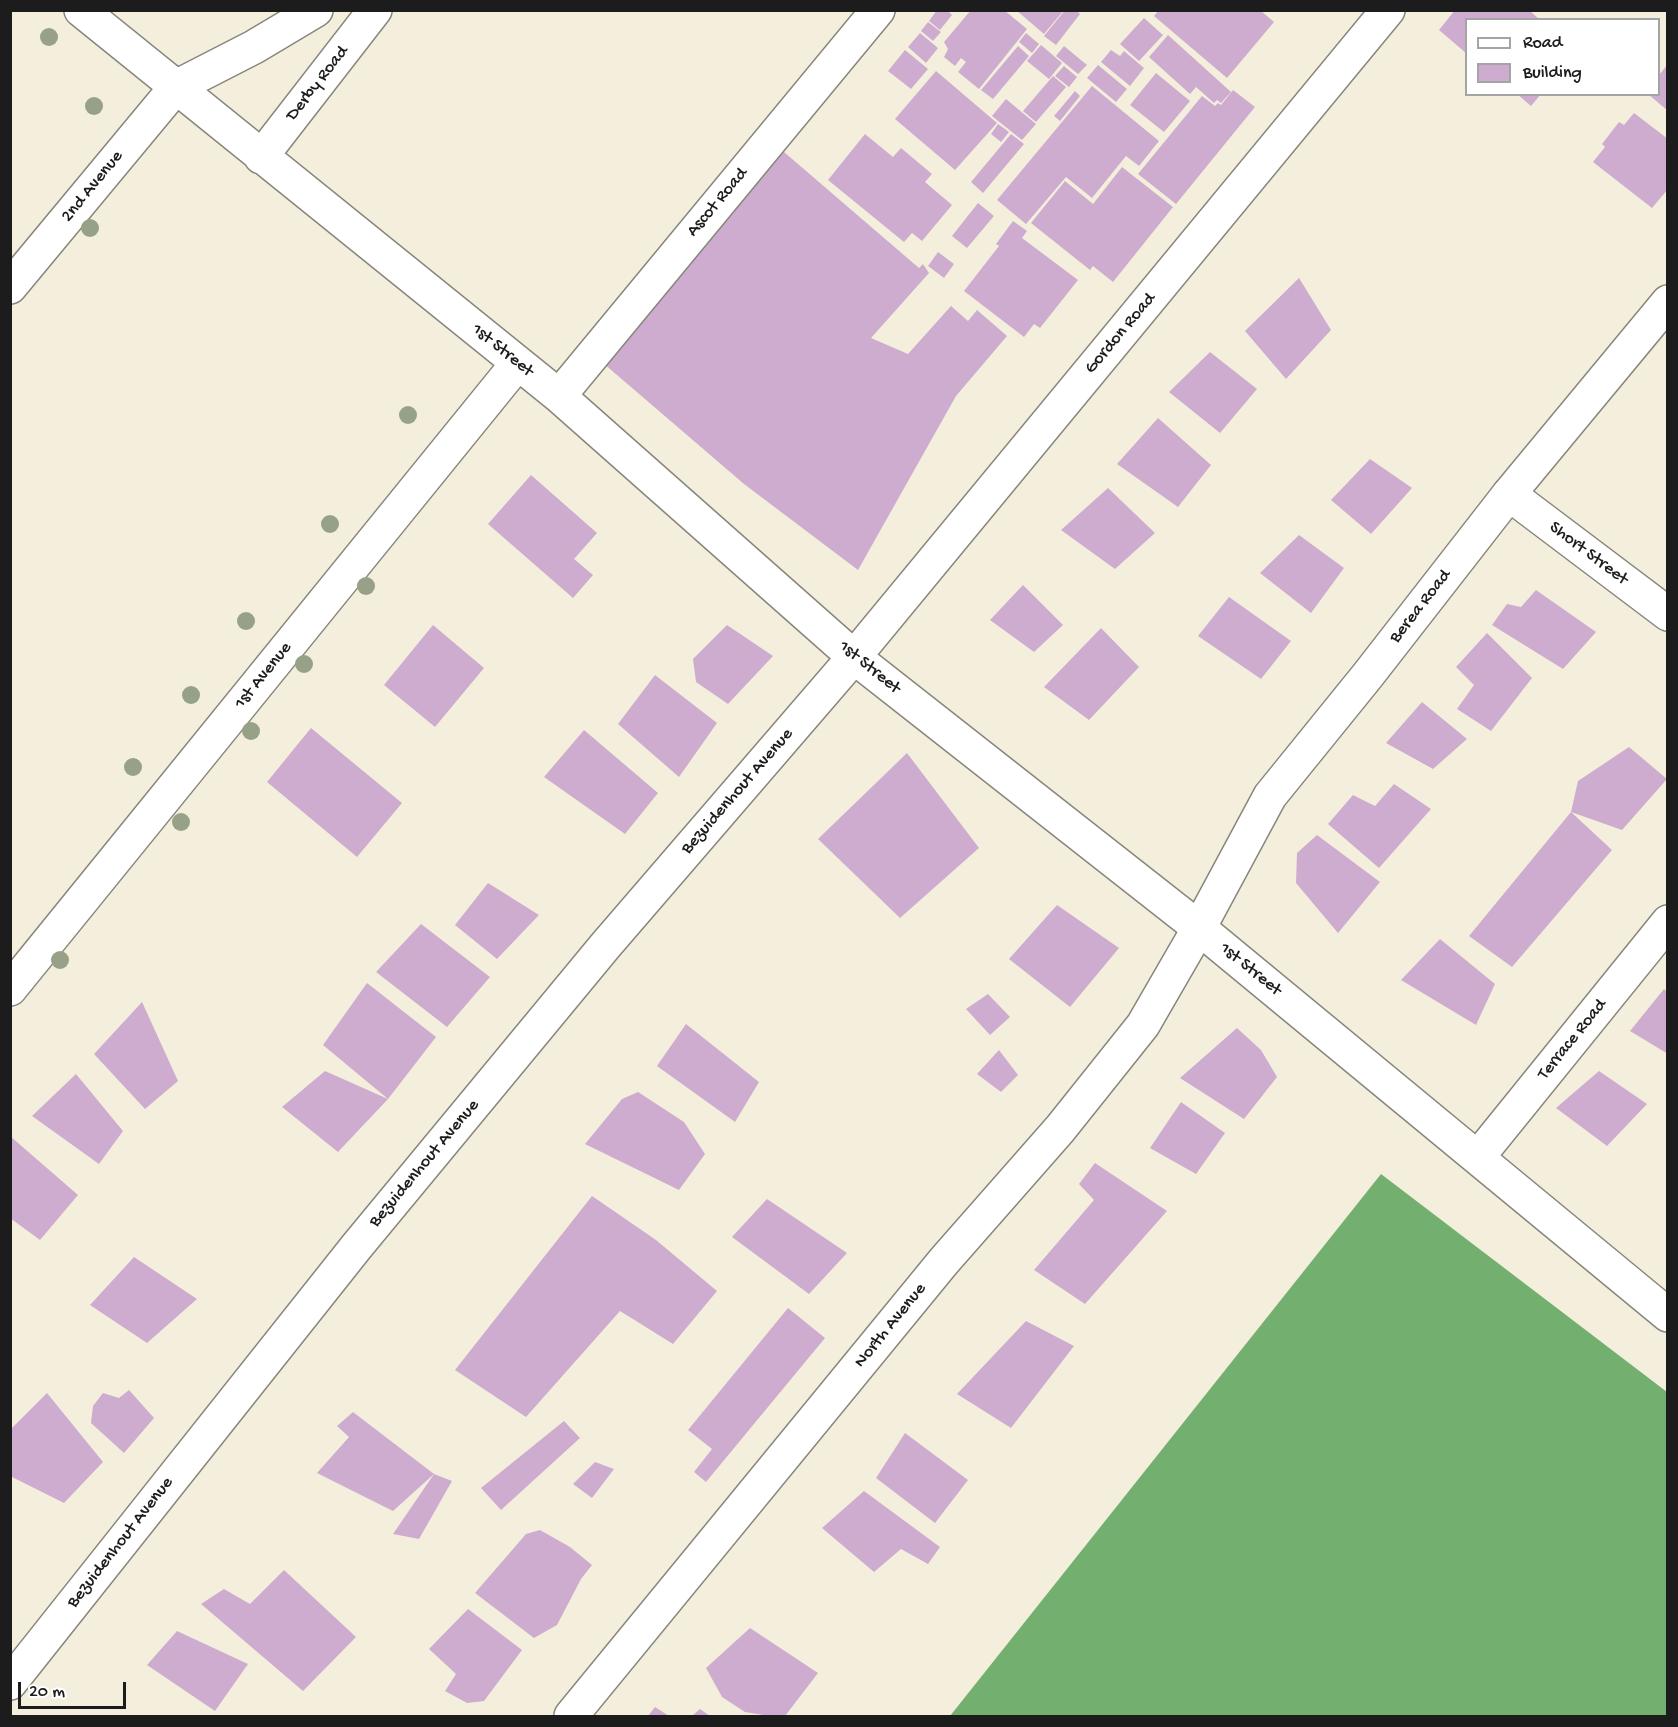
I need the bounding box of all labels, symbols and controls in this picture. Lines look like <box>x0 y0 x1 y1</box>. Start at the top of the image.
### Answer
legend <box>1465 18 1660 96</box>
text: Road <box>1523 33 1562 54</box>
street label: Derby Road <box>282 42 354 126</box>
text: Building <box>1523 63 1582 84</box>
street label: 2nd Avenue <box>57 147 129 227</box>
street label: Ascot Road <box>683 164 753 242</box>
street label: Gordon Road <box>1081 289 1161 379</box>
street label: 1st Street <box>467 319 537 383</box>
street label: Short Street <box>1544 517 1632 591</box>
street label: Berea Road <box>1385 566 1457 648</box>
street label: 1st Street <box>834 636 904 700</box>
street label: 1st Avenue <box>231 638 297 714</box>
street label: Bezuidenhout Avenue <box>677 724 799 860</box>
street label: 1st Street <box>1215 938 1285 1002</box>
street label: Terrace Road <box>1534 995 1612 1085</box>
street label: Bezuidenhout Avenue <box>365 1096 485 1232</box>
street label: North Avenue <box>850 1279 932 1373</box>
street label: Bezuidenhout Avenue <box>63 1473 179 1613</box>
scale bar <box>21 1670 129 1708</box>
text: 20 m <box>29 1682 65 1703</box>

